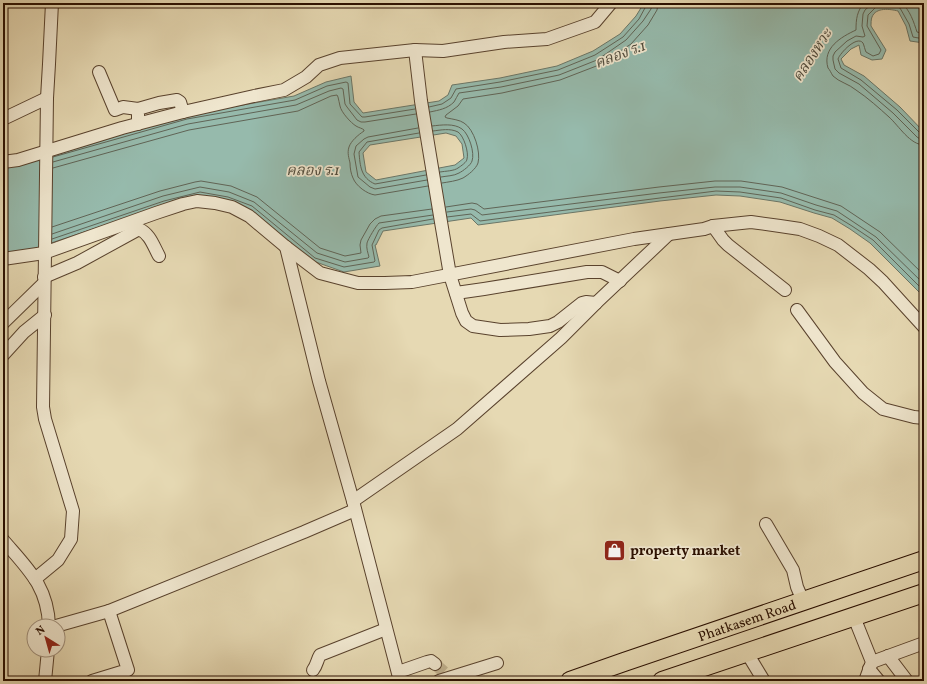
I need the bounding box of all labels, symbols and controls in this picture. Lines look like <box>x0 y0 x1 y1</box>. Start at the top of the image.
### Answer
water label: คลองหวะ <box>788 24 839 86</box>
water label: คลอง ร.1 <box>592 36 650 75</box>
water label: คลอง ร.1 <box>286 161 340 182</box>
shop icon: property market <box>602 537 628 563</box>
place label: property market <box>630 542 740 561</box>
street label: Phatkasem Road <box>696 596 799 647</box>
north arrow <box>26 618 66 658</box>
text: N <box>33 623 49 640</box>

